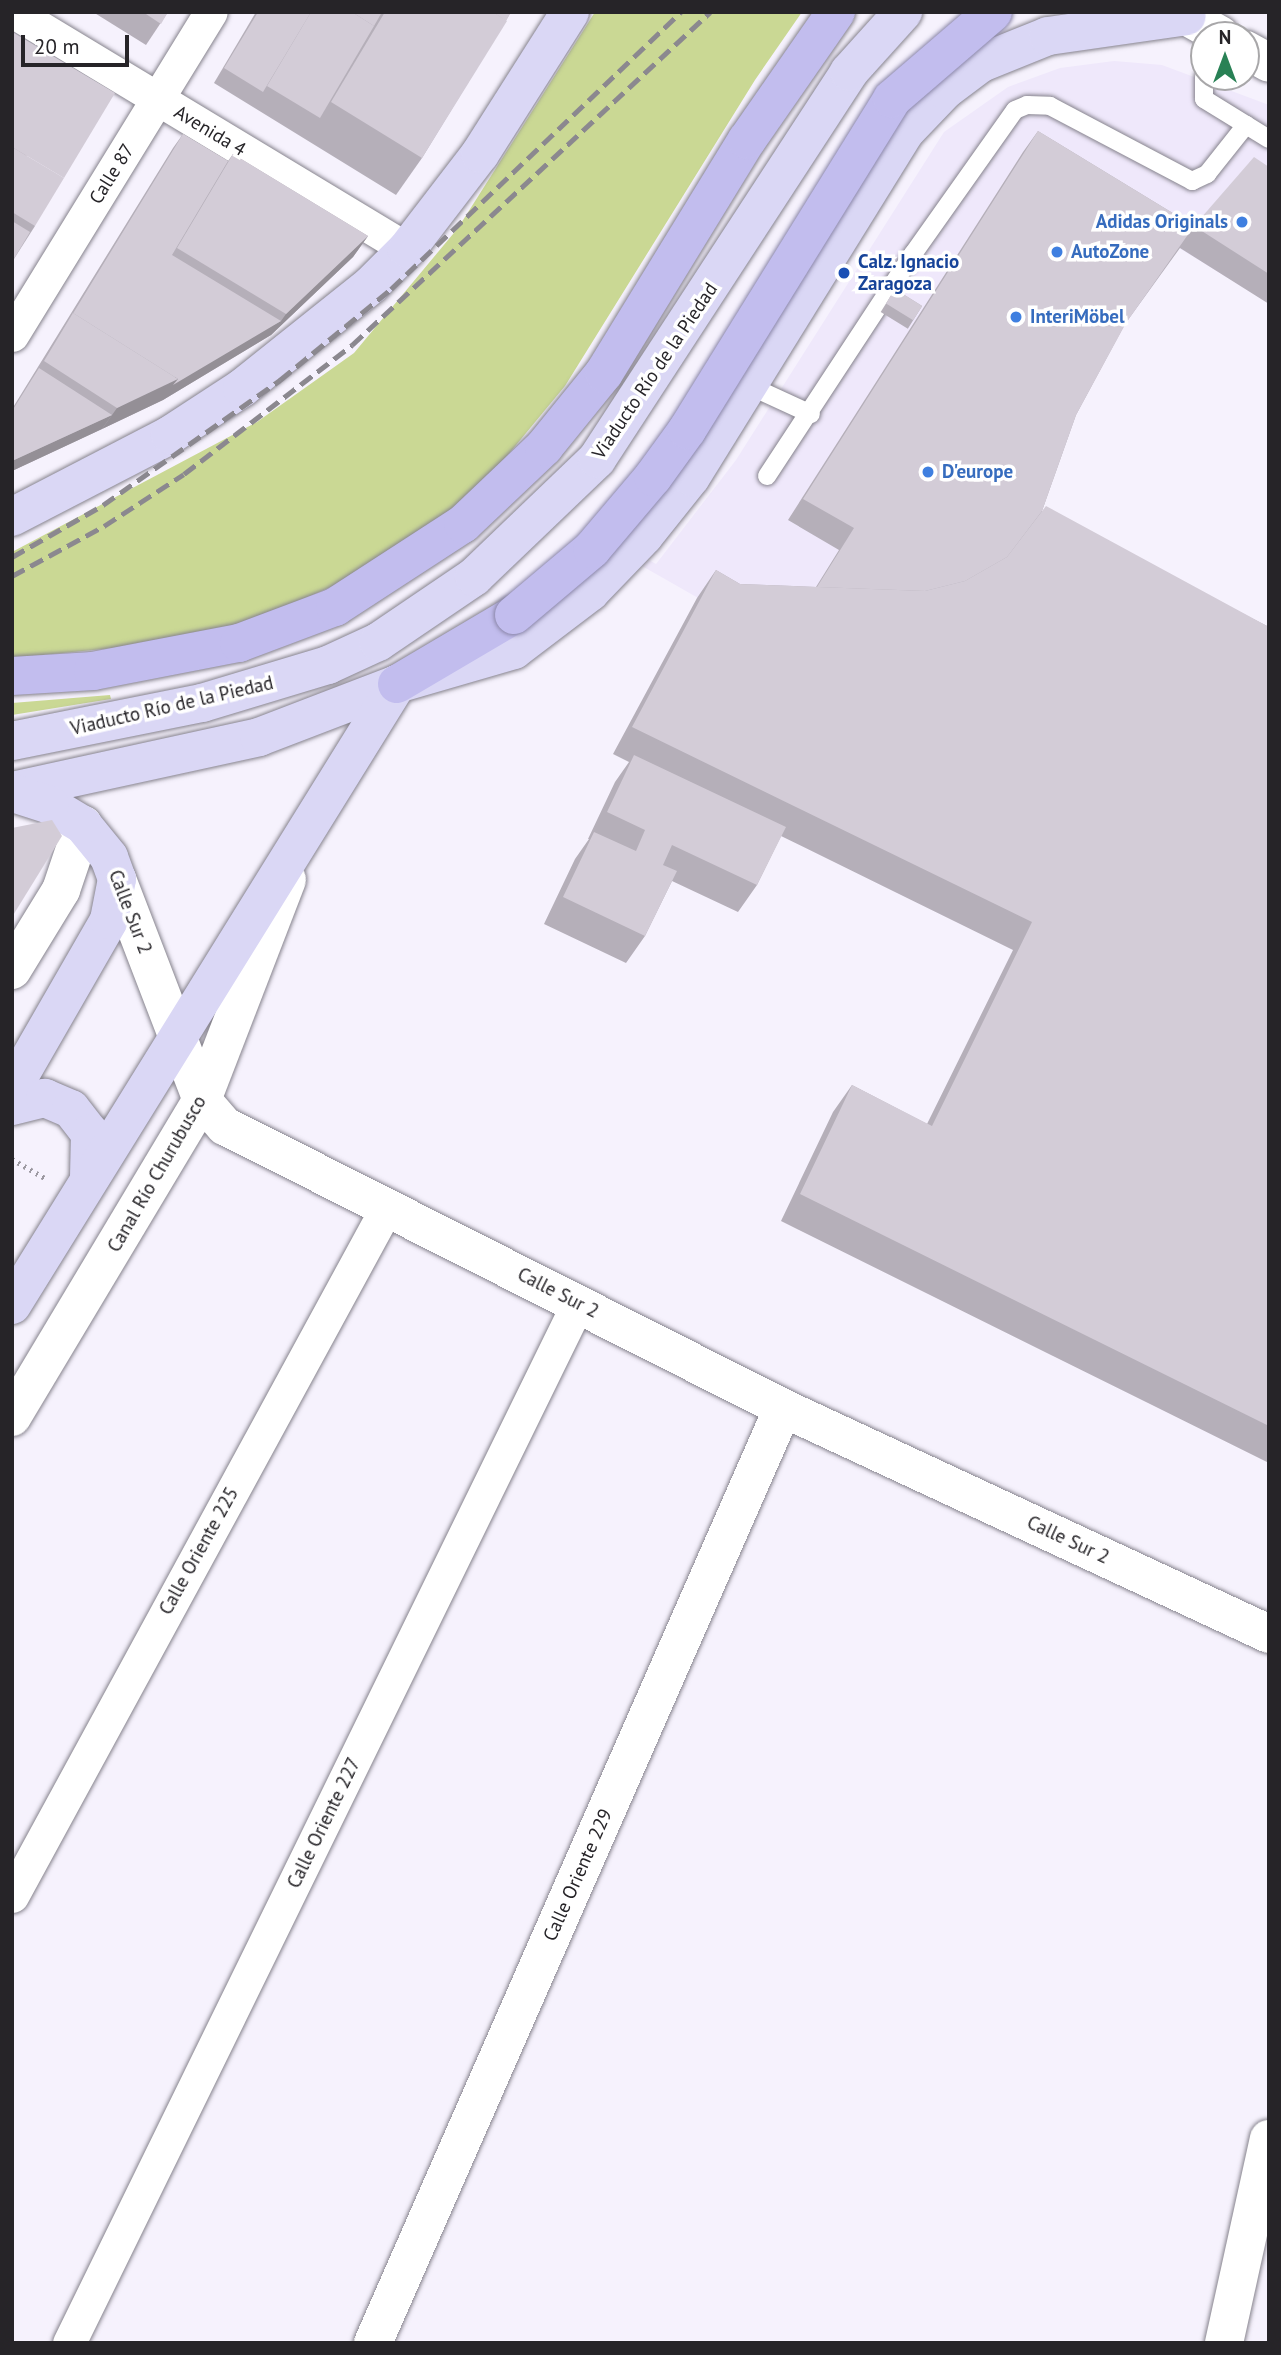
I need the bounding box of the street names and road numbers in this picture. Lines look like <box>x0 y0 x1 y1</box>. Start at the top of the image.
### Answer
street label: Avenida 4 <box>170 101 250 161</box>
street label: Calle 87 <box>85 140 139 208</box>
street label: Viaducto Río de la Piedad <box>588 279 722 463</box>
street label: Viaducto Río de la Piedad <box>68 672 276 740</box>
street label: Calle Sur 2 <box>104 867 156 957</box>
street label: Canal Río Churubusco <box>103 1092 211 1256</box>
street label: Calle Sur 2 <box>514 1263 602 1323</box>
street label: Calle Oriente 225 <box>155 1483 243 1619</box>
street label: Calle Sur 2 <box>1023 1511 1113 1569</box>
street label: Calle Oriente 227 <box>283 1754 365 1892</box>
street label: Calle Oriente 229 <box>539 1805 617 1945</box>

